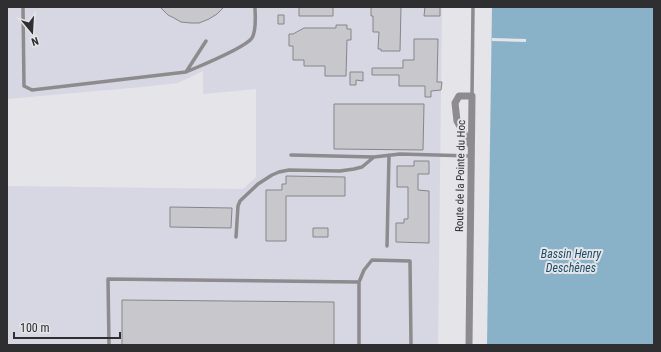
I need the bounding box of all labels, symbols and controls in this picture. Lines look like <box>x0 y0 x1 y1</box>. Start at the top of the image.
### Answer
north arrow <box>12 12 52 52</box>
text: N <box>29 34 40 48</box>
street label: Route de la Pointe du Hoc <box>453 120 468 232</box>
water label: Bassin Henry Deschênes <box>541 247 602 275</box>
scale bar <box>14 314 120 340</box>
text: 100 m <box>20 321 50 335</box>

